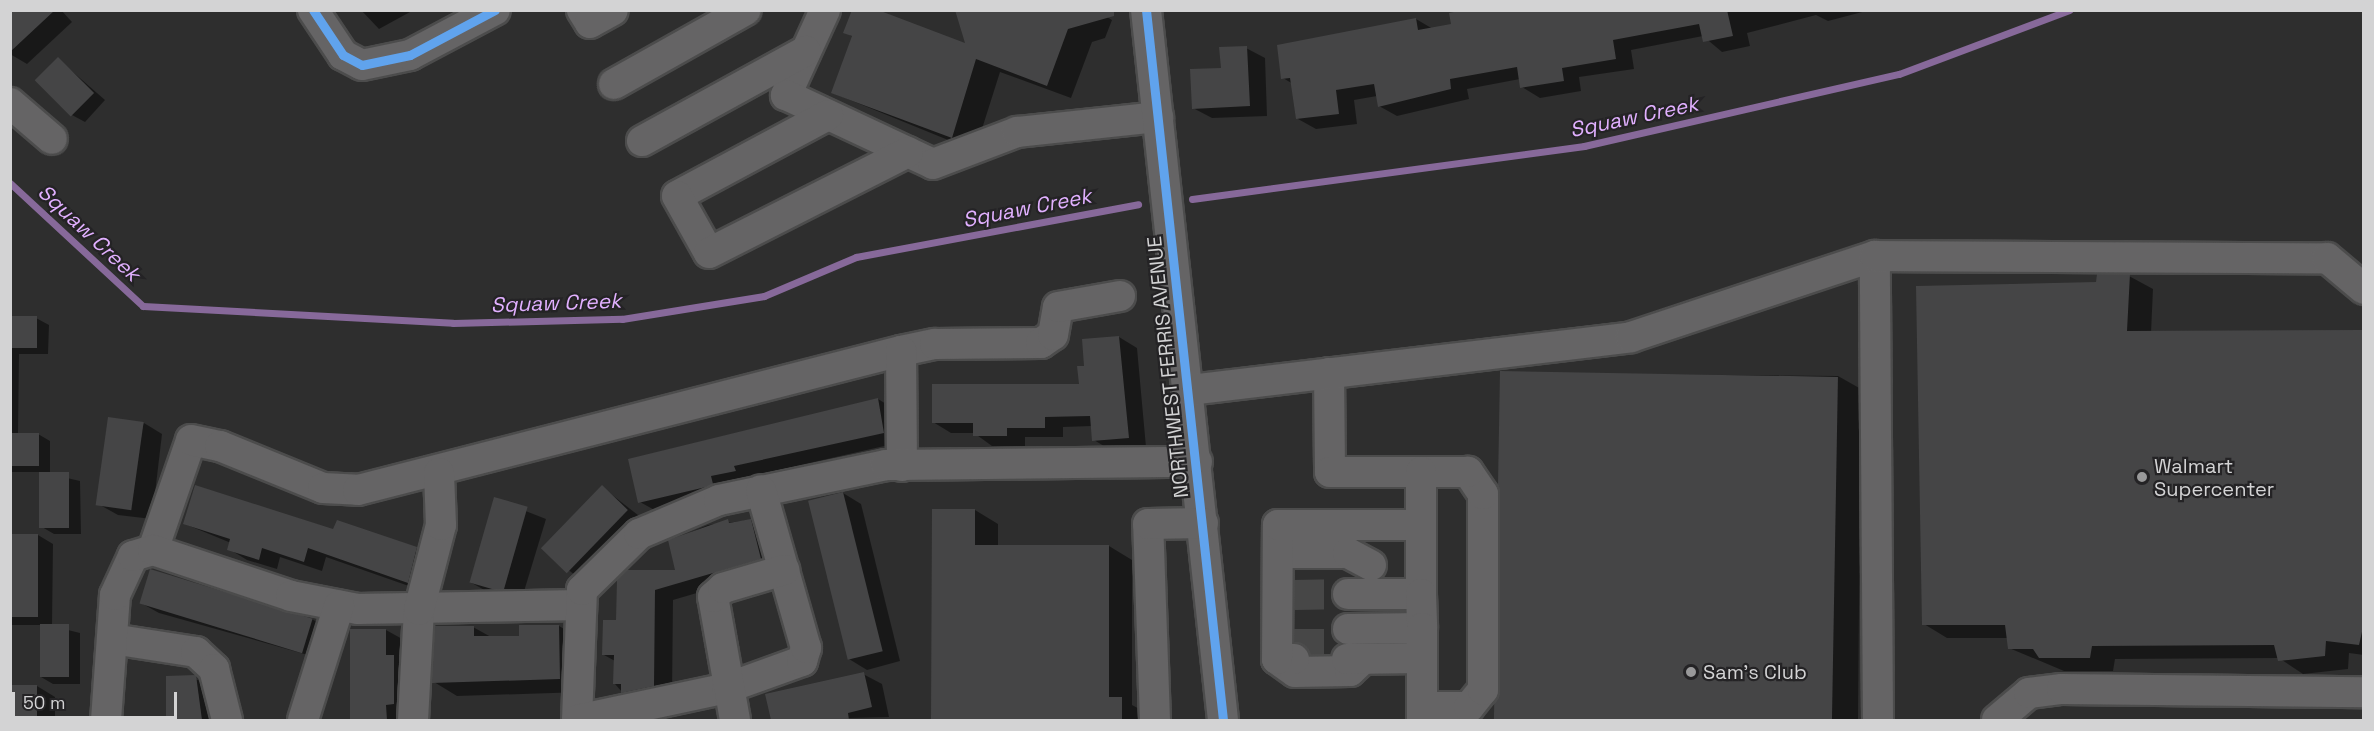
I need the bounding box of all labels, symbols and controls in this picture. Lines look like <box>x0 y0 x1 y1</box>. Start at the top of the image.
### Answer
water label: Squaw Creek <box>1568 91 1700 143</box>
water label: Squaw Creek <box>33 179 145 287</box>
water label: Squaw Creek <box>961 183 1093 233</box>
street label: NORTHWEST FERRIS AVENUE <box>1142 235 1194 499</box>
water label: Squaw Creek <box>490 288 622 318</box>
place label: Walmart Supercenter <box>2154 454 2274 501</box>
marker: Walmart Supercenter <box>2135 470 2149 484</box>
place label: Sam's Club <box>1703 660 1807 684</box>
marker: Sam's Club <box>1684 665 1698 679</box>
scale bar <box>15 680 180 718</box>
text: 50 m <box>23 691 65 714</box>

